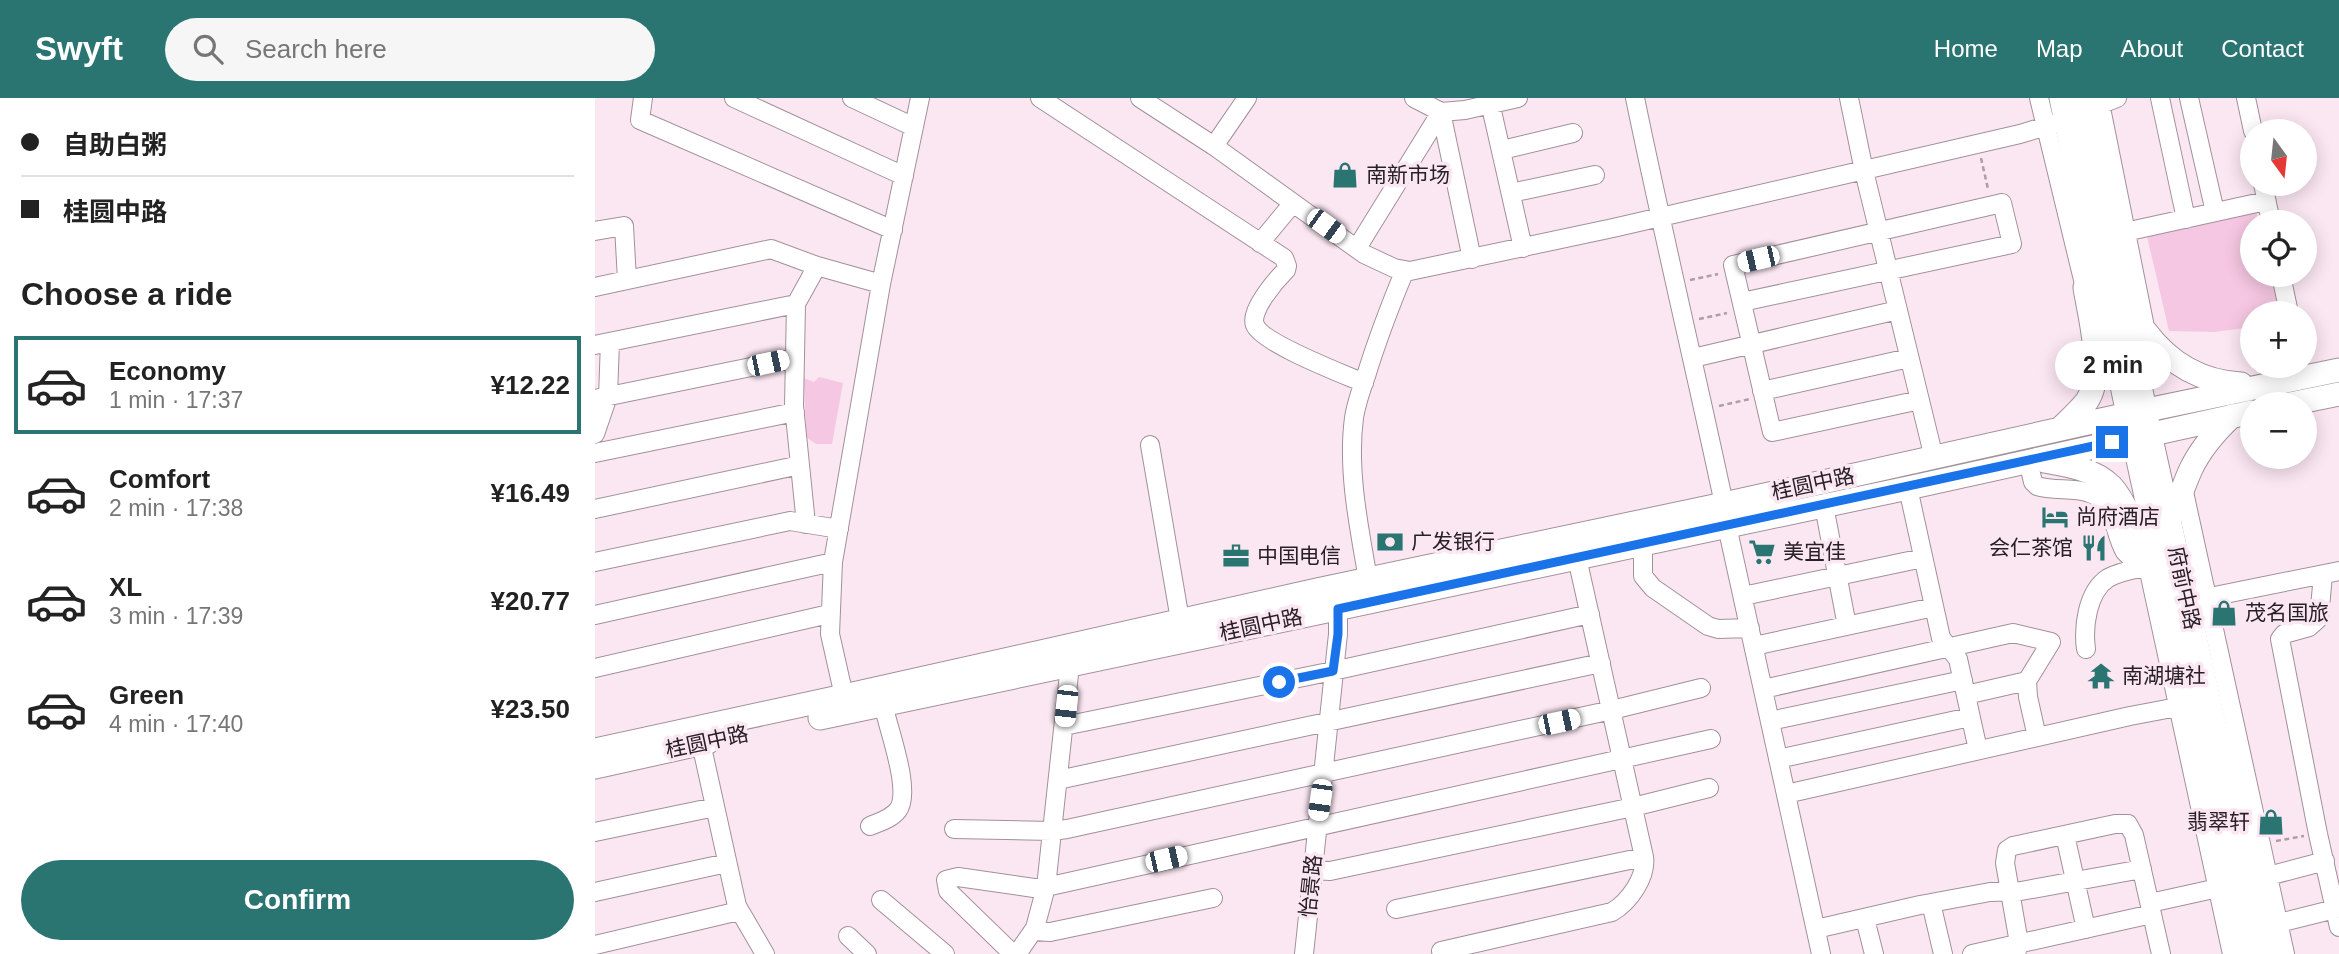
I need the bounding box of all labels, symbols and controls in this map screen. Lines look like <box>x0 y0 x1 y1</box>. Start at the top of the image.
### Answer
search box <box>165 18 655 81</box>
text: Swyft <box>35 30 123 67</box>
icon: search <box>189 30 227 68</box>
text: Search here <box>245 34 387 64</box>
text: Home <box>1934 35 1998 62</box>
text: Map <box>2036 35 2083 62</box>
text: About <box>2121 35 2183 62</box>
text: Contact <box>2221 35 2304 62</box>
north arrow <box>2240 119 2317 196</box>
map controls <box>2240 119 2317 469</box>
text: 自助白粥 <box>63 130 167 160</box>
shop icon: 南新市场 <box>1330 160 1360 190</box>
place label: 南新市场 <box>1366 163 1450 186</box>
text: 桂圆中路 <box>63 197 167 227</box>
car <box>1303 205 1350 247</box>
button: locate <box>2240 210 2317 287</box>
car <box>1736 244 1781 274</box>
text: Choose a ride <box>21 276 233 312</box>
button: + <box>2240 301 2317 378</box>
callout: 2 min <box>2054 341 2170 390</box>
car <box>746 348 791 378</box>
text: 2 min <box>2083 352 2143 378</box>
icon: car <box>25 354 88 417</box>
text: Economy <box>109 356 226 386</box>
text: ¥12.22 <box>490 370 570 400</box>
text: 1 min · 17:37 <box>109 387 243 413</box>
button: − <box>2240 392 2317 469</box>
route end <box>2096 426 2128 458</box>
icon: car <box>25 462 88 525</box>
text: Comfort <box>109 464 210 494</box>
street label: 桂圆中路 <box>1769 464 1856 503</box>
text: ¥16.49 <box>490 478 570 508</box>
text: 2 min · 17:38 <box>109 495 243 521</box>
hotel icon: 尚府酒店 <box>2040 502 2070 532</box>
place label: 尚府酒店 <box>2076 505 2160 528</box>
bank icon: 广发银行 <box>1375 527 1405 557</box>
place label: 广发银行 <box>1411 530 1495 553</box>
restaurant icon: 会仁茶馆 <box>2079 533 2109 563</box>
place label: 会仁茶馆 <box>1989 536 2073 559</box>
supermarket icon: 美宜佳 <box>1747 537 1777 567</box>
place label: 美宜佳 <box>1783 540 1846 563</box>
office icon: 中国电信 <box>1221 541 1251 571</box>
place label: 中国电信 <box>1257 544 1341 567</box>
street label: 府前中路 <box>2165 544 2204 631</box>
icon: car <box>25 570 88 633</box>
text: XL <box>109 572 142 602</box>
text: ¥20.77 <box>490 586 570 616</box>
shop icon: 茂名国旅 <box>2209 598 2239 628</box>
place label: 茂名国旅 <box>2245 601 2329 624</box>
text: 3 min · 17:39 <box>109 603 243 629</box>
street label: 桂圆中路 <box>1217 605 1304 644</box>
temple icon: 南湖塘社 <box>2086 661 2116 691</box>
place label: 南湖塘社 <box>2122 664 2206 687</box>
route start <box>1263 666 1295 698</box>
icon: car <box>25 678 88 741</box>
text: Green <box>109 680 184 710</box>
car <box>1054 684 1079 728</box>
text: ¥23.50 <box>490 694 570 724</box>
car <box>1537 707 1582 737</box>
text: 4 min · 17:40 <box>109 711 243 737</box>
street label: 桂圆中路 <box>663 722 750 761</box>
car <box>1307 778 1334 822</box>
shop icon: 翡翠轩 <box>2256 807 2286 837</box>
place label: 翡翠轩 <box>2187 810 2250 833</box>
car <box>1144 844 1189 874</box>
street label: 怡景路 <box>1296 853 1325 918</box>
button: Confirm <box>21 860 574 940</box>

